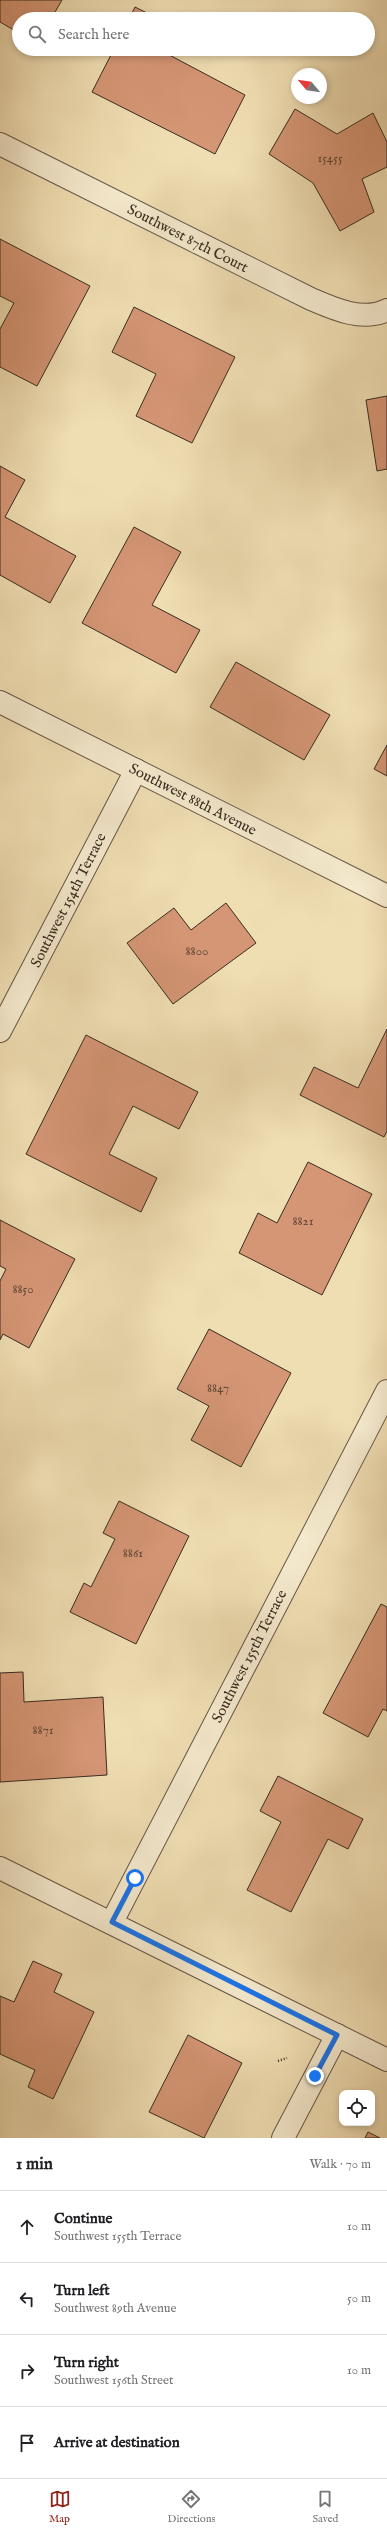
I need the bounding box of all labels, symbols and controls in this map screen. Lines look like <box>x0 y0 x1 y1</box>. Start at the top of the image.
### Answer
search box <box>12 12 375 56</box>
icon: search <box>26 23 48 45</box>
text: Search here <box>58 25 129 44</box>
north arrow <box>291 68 327 104</box>
house number: 15455 <box>317 150 343 167</box>
street label: Southwest 87th Court <box>124 200 251 277</box>
street label: Southwest 88th Avenue <box>126 759 260 840</box>
street label: Southwest 154th Terrace <box>26 830 111 971</box>
house number: 8800 <box>186 943 208 960</box>
house number: 8821 <box>292 1213 314 1230</box>
house number: 8850 <box>12 1281 34 1298</box>
house number: 8847 <box>207 1380 229 1397</box>
house number: 8861 <box>123 1545 143 1562</box>
street label: Southwest 155th Terrace <box>208 1586 291 1726</box>
house number: 8871 <box>32 1722 54 1739</box>
route start <box>126 1869 144 1887</box>
route end <box>306 2067 324 2085</box>
map controls <box>339 2090 375 2126</box>
button: locate <box>339 2090 375 2126</box>
text: 1 min <box>16 2154 53 2175</box>
text: Walk · 70 m <box>309 2156 371 2173</box>
text: Continue <box>54 2209 112 2228</box>
icon: ahead <box>16 2216 38 2238</box>
text: 10 m <box>347 2218 371 2235</box>
text: Southwest 155th Terrace <box>54 2228 181 2245</box>
text: Turn left <box>54 2281 110 2300</box>
icon: left <box>16 2288 38 2310</box>
text: 50 m <box>347 2290 371 2307</box>
text: Southwest 89th Avenue <box>54 2300 177 2317</box>
text: Turn right <box>54 2353 119 2372</box>
icon: right <box>16 2360 38 2382</box>
text: 10 m <box>347 2362 371 2379</box>
text: Southwest 156th Street <box>54 2372 173 2389</box>
icon: arrive <box>16 2432 38 2454</box>
text: Arrive at destination <box>54 2433 180 2452</box>
tab: Map <box>49 2488 71 2526</box>
tab: Directions <box>168 2488 215 2526</box>
tab: Saved <box>312 2488 338 2526</box>

